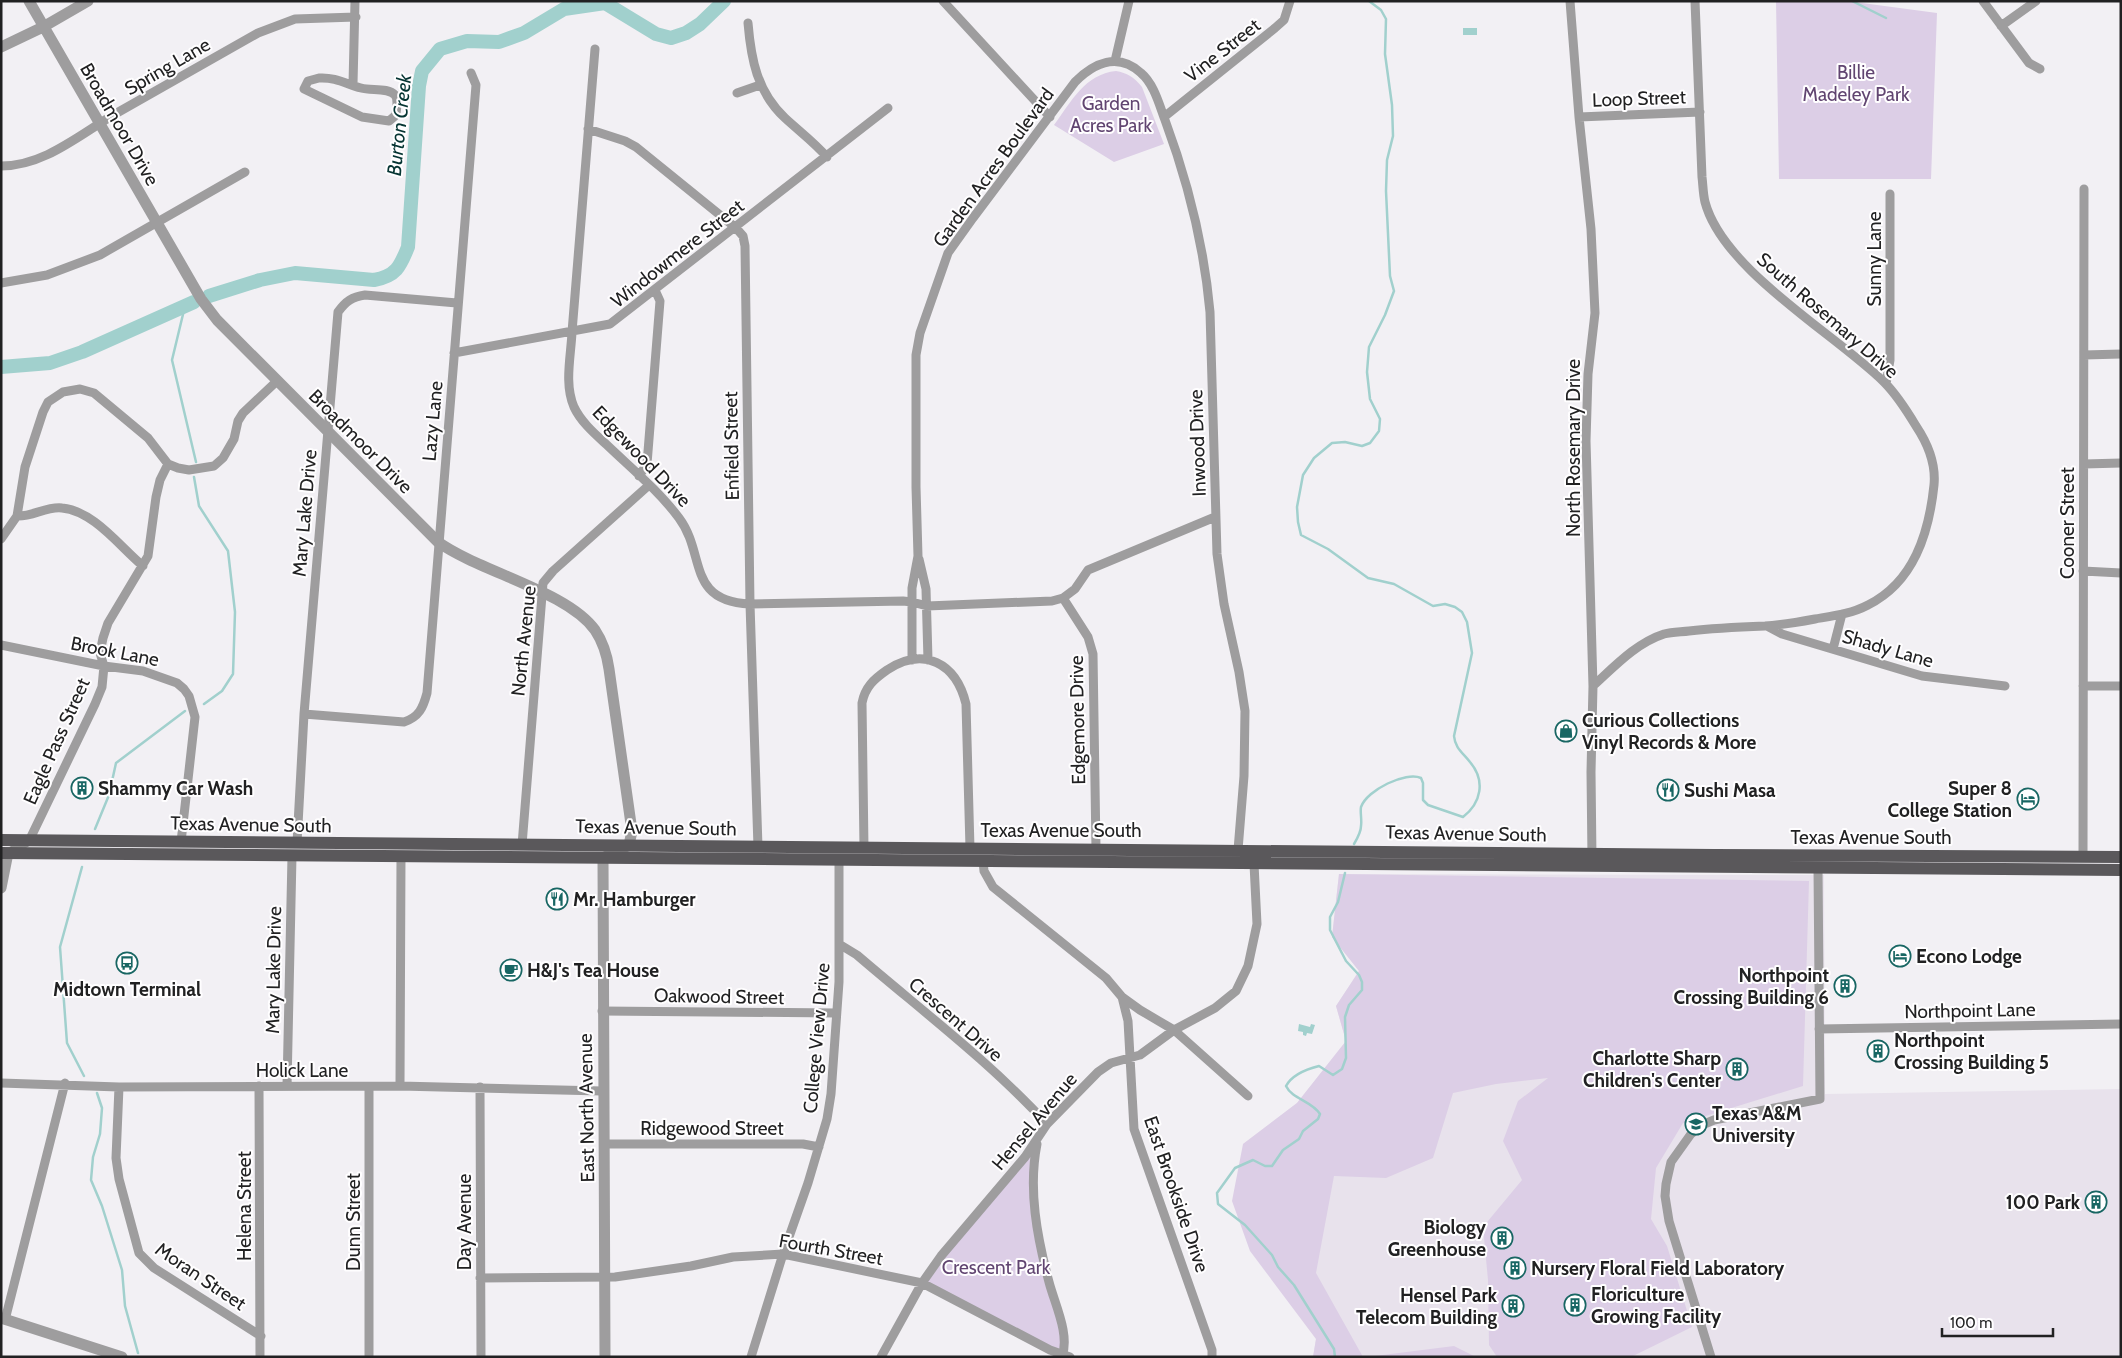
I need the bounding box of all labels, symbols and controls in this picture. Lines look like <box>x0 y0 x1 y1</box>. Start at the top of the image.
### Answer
street label: Vine Street <box>1180 13 1265 87</box>
street label: Spring Lane <box>120 33 214 100</box>
street label: Broadmoor Drive <box>75 59 164 190</box>
park label: Billie Madeley Park <box>1803 61 1910 106</box>
water label: Burton Creek <box>382 72 416 177</box>
street label: Garden Acres Boulevard <box>928 83 1059 251</box>
street label: Loop Street <box>1592 85 1687 112</box>
park label: Garden Acres Park <box>1070 92 1152 137</box>
street label: Windowmere Street <box>606 194 749 312</box>
street label: Sunny Lane <box>1863 211 1886 306</box>
street label: South Rosemary Drive <box>1752 248 1903 383</box>
street label: North Rosemary Drive <box>1562 359 1585 537</box>
street label: Lazy Lane <box>418 380 447 462</box>
street label: Broadmoor Drive <box>304 385 418 498</box>
street label: Inwood Drive <box>1184 389 1211 497</box>
street label: Enfield Street <box>719 391 744 501</box>
street label: Edgewood Drive <box>588 401 696 512</box>
street label: Mary Lake Drive <box>287 448 322 578</box>
street label: Cooner Street <box>2056 467 2079 579</box>
street label: North Avenue <box>506 584 541 697</box>
street label: Shady Lane <box>1840 624 1936 673</box>
street label: Brook Lane <box>69 632 161 671</box>
street label: Edgemore Drive <box>1065 655 1090 785</box>
street label: Eagle Pass Street <box>18 674 95 808</box>
place label: Curious Collections Vinyl Records & More <box>1582 709 1757 754</box>
shop icon: Curious Collections Vinyl Records & More <box>1554 719 1578 743</box>
building icon: Shammy Car Wash <box>70 776 94 800</box>
place label: Shammy Car Wash <box>98 777 253 800</box>
place label: Super 8 College Station <box>1888 777 2012 822</box>
restaurant icon: Sushi Masa <box>1656 778 1680 802</box>
place label: Sushi Masa <box>1684 779 1776 802</box>
hotel icon: Super 8 College Station <box>2016 787 2040 811</box>
street label: Texas Avenue South <box>170 812 332 837</box>
street label: Texas Avenue South <box>575 815 737 840</box>
street label: Texas Avenue South <box>980 819 1142 842</box>
street label: Texas Avenue South <box>1385 821 1547 846</box>
street label: Texas Avenue South <box>1790 826 1952 849</box>
restaurant icon: Mr. Hamburger <box>545 887 569 911</box>
place label: Mr. Hamburger <box>573 888 696 911</box>
street label: Mary Lake Drive <box>261 906 286 1034</box>
hotel icon: Econo Lodge <box>1888 944 1912 968</box>
place label: Econo Lodge <box>1916 945 2022 968</box>
bus stop icon: Midtown Terminal <box>115 951 139 975</box>
cafe icon: H&J's Tea House <box>499 958 523 982</box>
place label: H&J's Tea House <box>527 959 659 982</box>
street label: College View Drive <box>798 962 835 1114</box>
place label: Northpoint Crossing Building 6 <box>1673 964 1829 1009</box>
street label: Crescent Drive <box>904 972 1008 1067</box>
building icon: Northpoint Crossing Building 6 <box>1833 974 1857 998</box>
place label: Midtown Terminal <box>53 978 201 1001</box>
street label: Oakwood Street <box>654 984 785 1009</box>
street label: Northpoint Lane <box>1904 998 2036 1023</box>
place label: Northpoint Crossing Building 5 <box>1894 1029 2049 1074</box>
street label: East North Avenue <box>574 1033 599 1183</box>
building icon: Northpoint Crossing Building 5 <box>1866 1039 1890 1063</box>
place label: Charlotte Sharp Children's Center <box>1583 1047 1722 1092</box>
building icon: Charlotte Sharp Children's Center <box>1725 1057 1749 1081</box>
street label: Holick Lane <box>256 1059 349 1082</box>
street label: Hensel Avenue <box>987 1068 1082 1175</box>
place label: Texas A&M University <box>1712 1102 1802 1147</box>
school or university icon: Texas A&M University <box>1684 1112 1708 1136</box>
street label: East Brookside Drive <box>1139 1113 1214 1276</box>
street label: Ridgewood Street <box>640 1117 784 1140</box>
street label: Helena Street <box>233 1150 256 1261</box>
street label: Dunn Street <box>342 1172 365 1271</box>
street label: Day Avenue <box>453 1173 476 1270</box>
building icon: 100 Park <box>2084 1190 2108 1214</box>
place label: 100 Park <box>2006 1191 2081 1214</box>
place label: Biology Greenhouse <box>1388 1216 1487 1261</box>
building icon: Biology Greenhouse <box>1490 1226 1514 1250</box>
street label: Fourth Street <box>777 1229 885 1270</box>
street label: Moran Street <box>151 1238 251 1315</box>
park label: Crescent Park <box>942 1256 1051 1279</box>
building icon: Nursery Floral Field Laboratory <box>1503 1256 1527 1280</box>
place label: Nursery Floral Field Laboratory <box>1531 1257 1785 1280</box>
place label: Floriculture Growing Facility <box>1591 1283 1722 1328</box>
place label: Hensel Park Telecom Building <box>1356 1284 1498 1329</box>
building icon: Floriculture Growing Facility <box>1563 1293 1587 1317</box>
building icon: Hensel Park Telecom Building <box>1501 1294 1525 1318</box>
scale bar <box>1942 1306 2053 1338</box>
text: 100 m <box>1950 1314 1992 1332</box>

